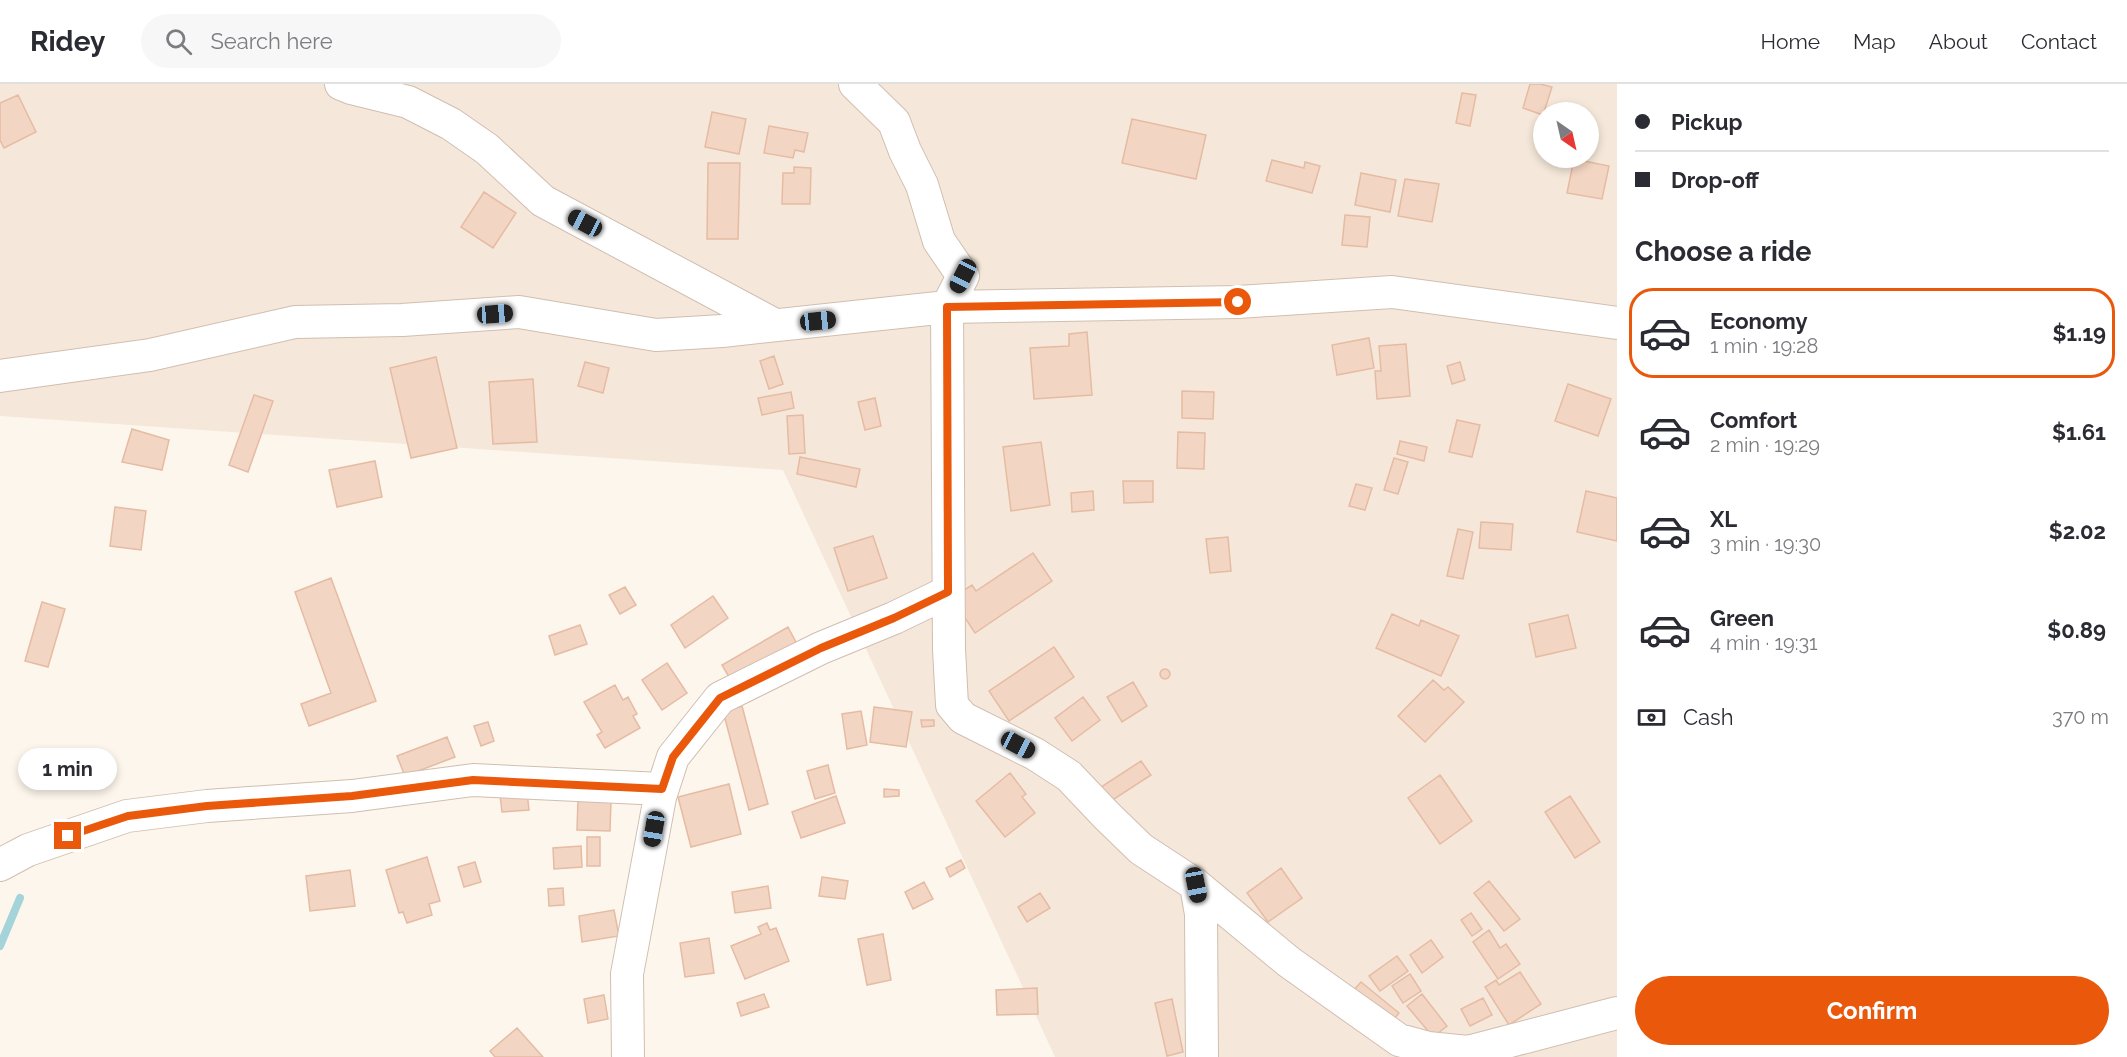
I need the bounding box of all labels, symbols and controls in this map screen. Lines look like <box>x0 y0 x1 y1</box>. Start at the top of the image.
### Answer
search box <box>141 14 561 68</box>
text: Ridey <box>30 25 105 58</box>
icon: search <box>162 25 195 58</box>
text: Search here <box>210 28 333 54</box>
text: Home <box>1761 29 1820 54</box>
text: Map <box>1853 29 1896 54</box>
text: About <box>1929 29 1988 54</box>
text: Contact <box>2021 29 2097 54</box>
north arrow <box>1533 102 1599 168</box>
map controls <box>1533 102 1599 168</box>
text: Pickup <box>1671 109 1743 135</box>
text: Drop-off <box>1671 167 1759 193</box>
car <box>565 207 605 239</box>
text: Choose a ride <box>1635 236 1811 267</box>
car <box>947 256 979 296</box>
route start <box>1224 288 1251 315</box>
car <box>476 304 514 324</box>
icon: car <box>1638 306 1692 360</box>
text: Economy <box>1710 308 1808 334</box>
car <box>799 310 837 332</box>
text: $1.19 <box>2052 320 2106 346</box>
text: 1 min · 19:28 <box>1710 334 1818 358</box>
icon: car <box>1638 405 1692 459</box>
text: Comfort <box>1710 407 1797 433</box>
text: $1.61 <box>2052 419 2106 445</box>
text: 2 min · 19:29 <box>1710 433 1820 457</box>
icon: car <box>1638 504 1692 558</box>
text: XL <box>1710 506 1737 532</box>
text: $2.02 <box>2049 518 2106 544</box>
text: 3 min · 19:30 <box>1710 532 1821 556</box>
icon: car <box>1638 603 1692 657</box>
text: Green <box>1710 605 1774 631</box>
text: $0.89 <box>2047 617 2106 643</box>
text: 4 min · 19:31 <box>1710 631 1818 655</box>
icon: cash <box>1635 701 1668 734</box>
text: Cash <box>1683 704 1734 730</box>
text: 370 m <box>2052 705 2109 729</box>
car <box>998 729 1038 761</box>
callout: 1 min <box>19 749 118 791</box>
text: 1 min <box>42 757 93 781</box>
car <box>642 810 666 848</box>
route end <box>54 822 81 849</box>
car <box>1184 866 1208 904</box>
button: Confirm <box>1635 976 2109 1045</box>

